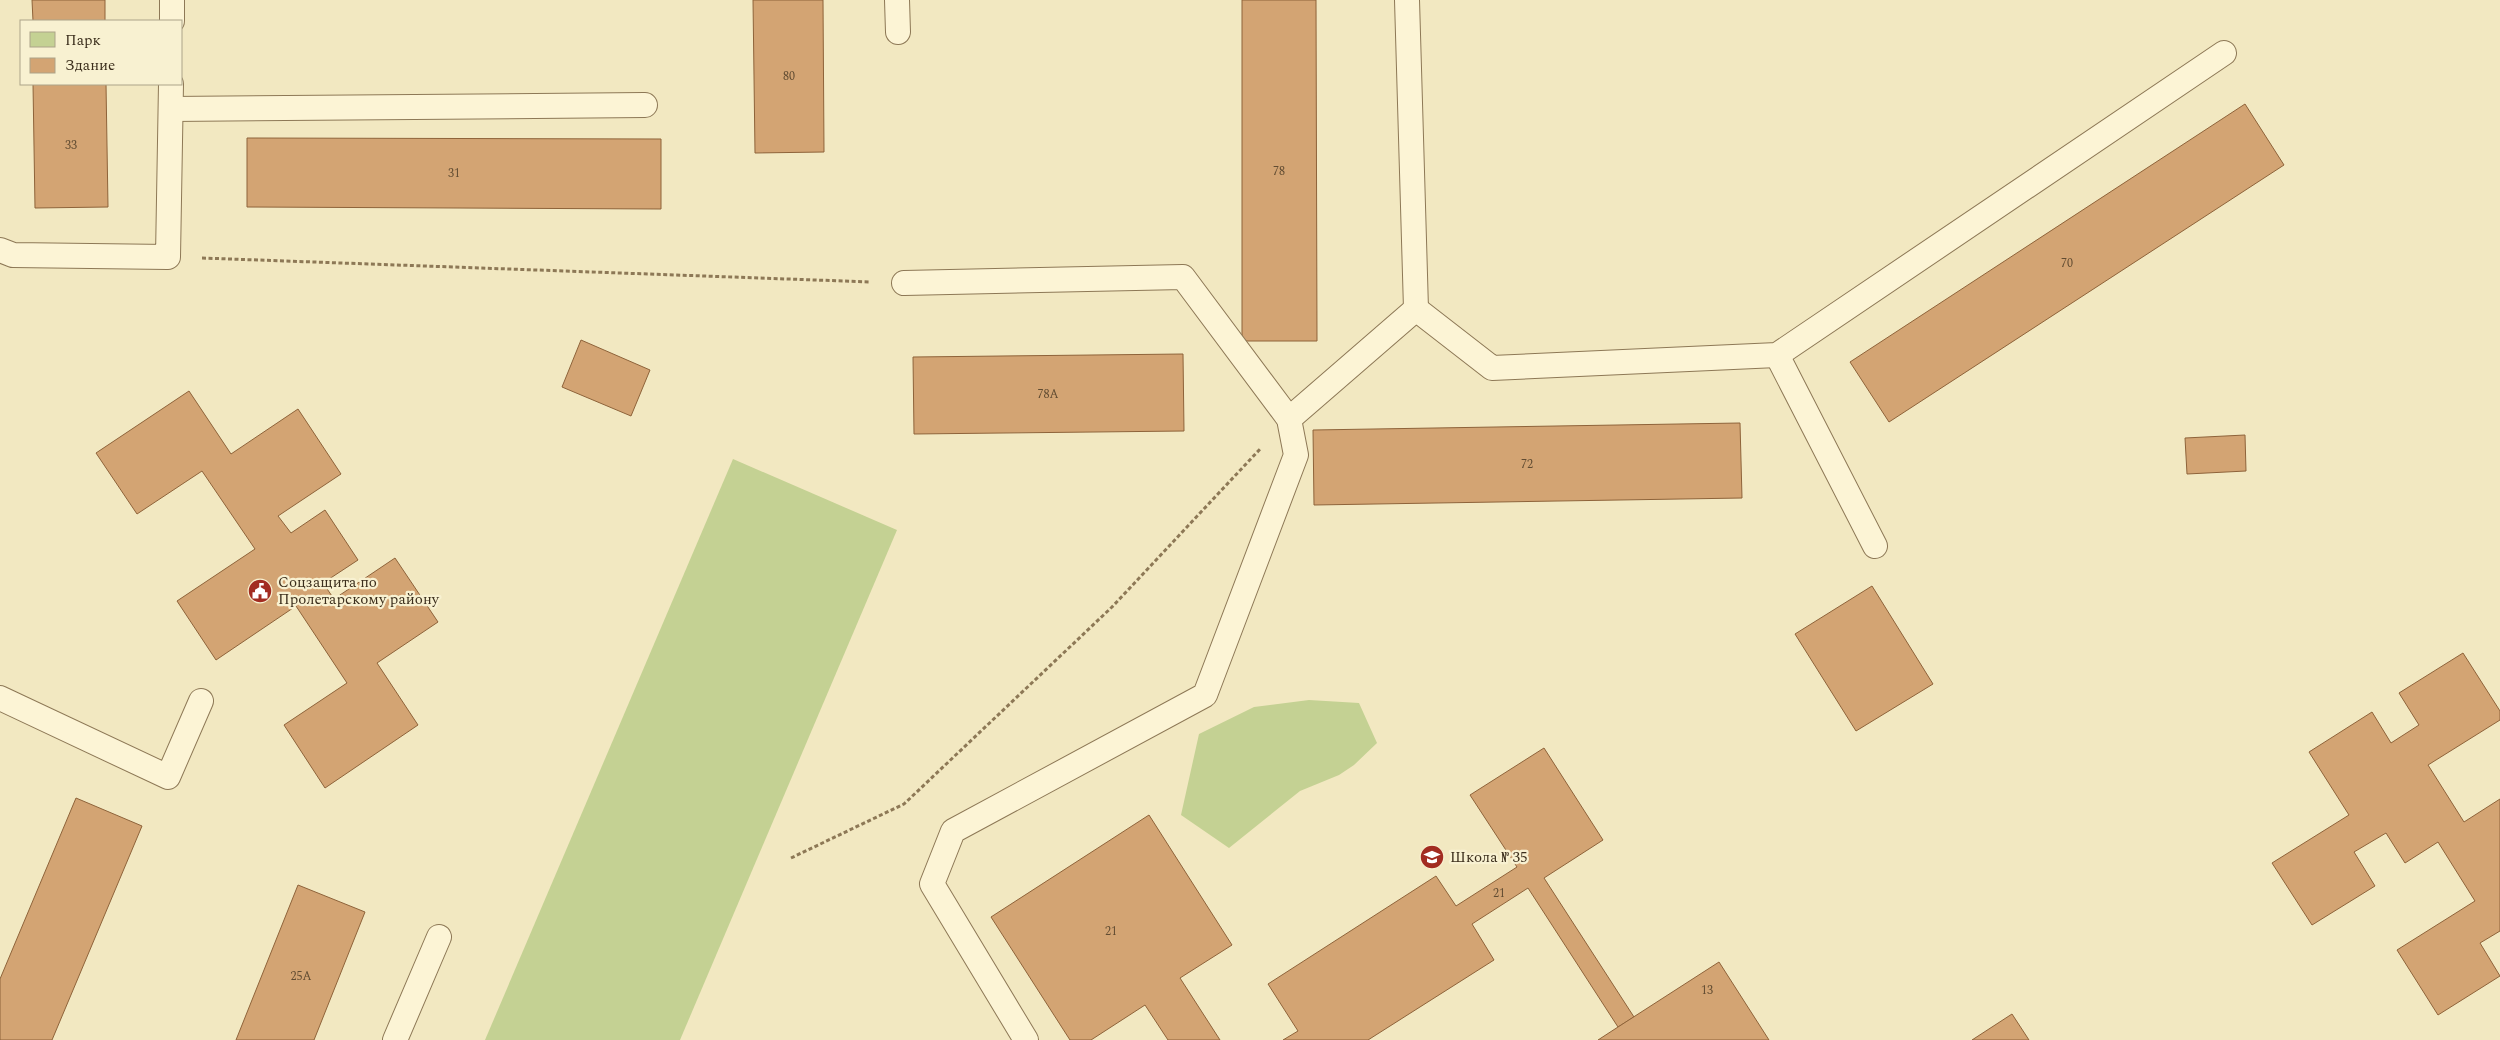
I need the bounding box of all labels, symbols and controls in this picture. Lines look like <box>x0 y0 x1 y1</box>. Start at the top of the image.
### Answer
legend <box>20 20 182 85</box>
text: Парк <box>65 29 101 52</box>
text: Здание <box>65 54 115 77</box>
house number: 80 <box>783 67 795 86</box>
house number: 33 <box>65 136 77 155</box>
house number: 78 <box>1273 162 1285 181</box>
house number: 31 <box>448 164 460 183</box>
house number: 70 <box>2061 254 2073 273</box>
house number: 78А <box>1037 385 1059 404</box>
house number: 72 <box>1521 455 1533 474</box>
place label: Соцзащита по Пролетарскому району <box>278 571 440 611</box>
public building icon: Соцзащита по Пролетарскому району <box>247 578 273 604</box>
school or university icon: Школа № 35 <box>1419 844 1445 870</box>
place label: Школа № 35 <box>1450 846 1527 869</box>
house number: 21 <box>1493 884 1505 903</box>
house number: 21 <box>1105 922 1117 941</box>
house number: 25А <box>290 967 312 986</box>
house number: 13 <box>1701 981 1713 1000</box>

